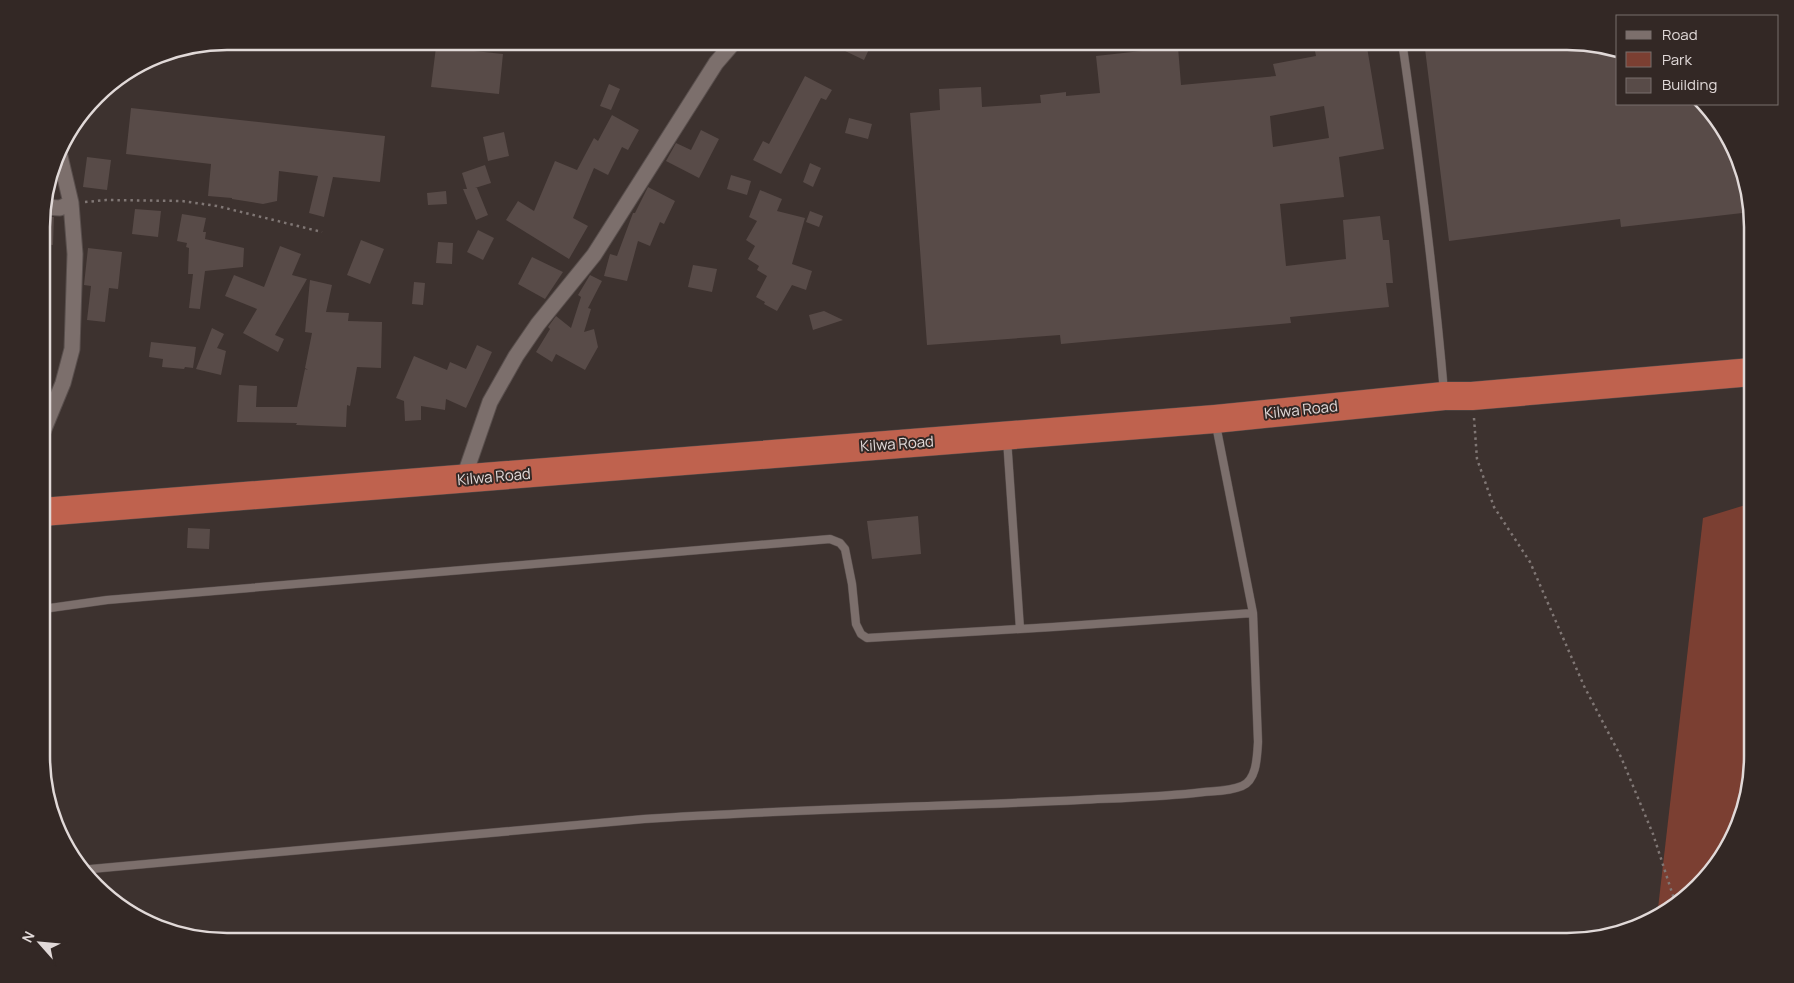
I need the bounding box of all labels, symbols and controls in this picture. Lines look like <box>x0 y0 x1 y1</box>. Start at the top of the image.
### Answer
legend <box>1616 15 1779 105</box>
text: Road <box>1662 24 1698 45</box>
text: Park <box>1662 49 1692 70</box>
text: Building <box>1662 74 1717 95</box>
street label: Kilwa Road <box>1263 395 1339 424</box>
street label: Kilwa Road <box>859 430 935 457</box>
street label: Kilwa Road <box>456 463 532 490</box>
north arrow <box>15 918 65 968</box>
text: N <box>17 928 39 946</box>

